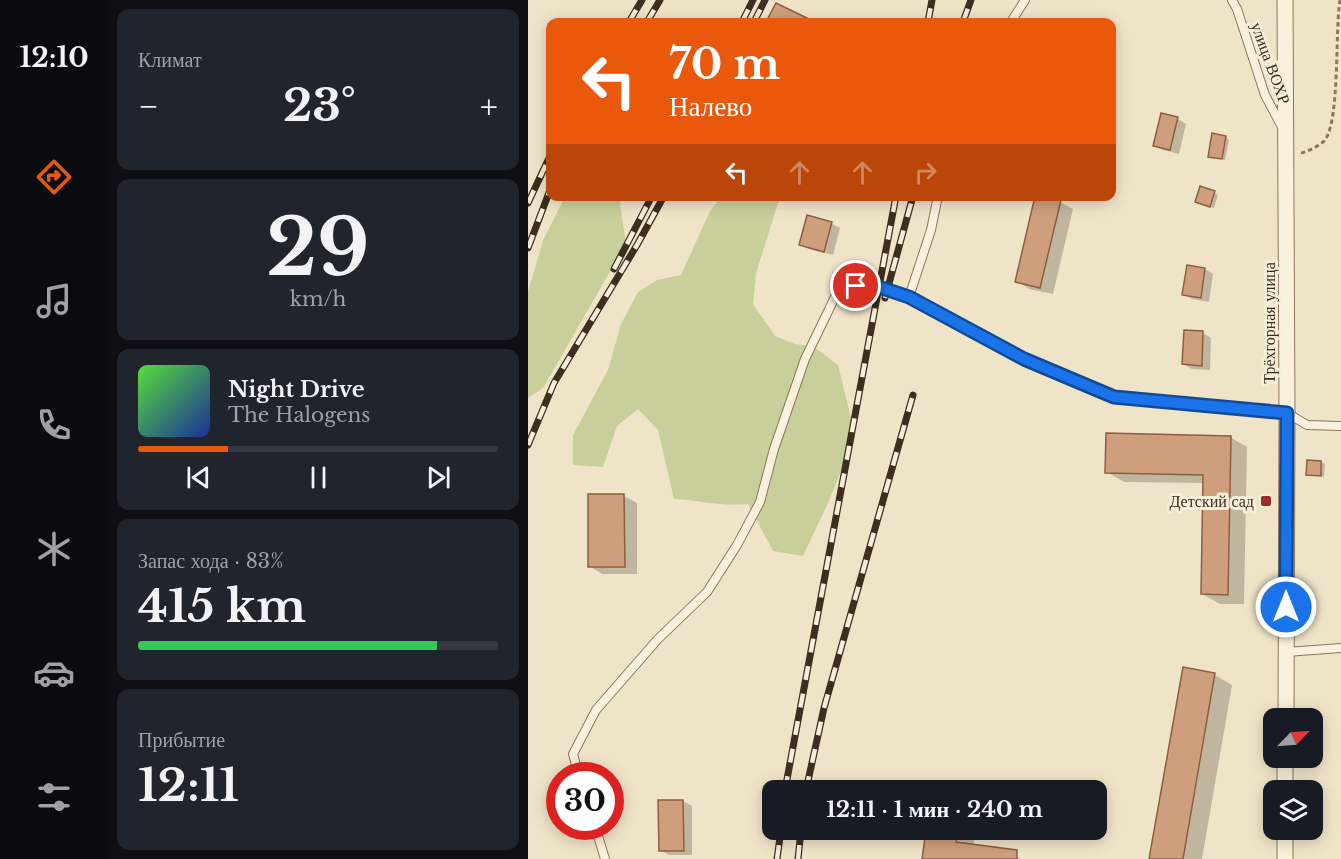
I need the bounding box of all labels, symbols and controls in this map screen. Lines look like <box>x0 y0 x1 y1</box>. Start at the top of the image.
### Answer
street label: улица ВОХР <box>1247 19 1295 107</box>
text: 70 m <box>669 38 780 90</box>
text: 12:10 <box>19 41 89 74</box>
icon: left <box>570 42 648 120</box>
text: Климат <box>138 48 202 72</box>
text: 23° <box>283 77 356 133</box>
text: − <box>138 86 159 127</box>
text: + <box>480 86 498 127</box>
text: Налево <box>669 90 752 123</box>
icon: directions <box>33 156 75 198</box>
icon: left <box>720 156 753 189</box>
icon: ahead <box>783 156 816 189</box>
icon: ahead <box>846 156 879 189</box>
icon: right <box>909 156 942 189</box>
text: 29 <box>266 199 370 296</box>
pin <box>830 260 881 311</box>
street label: Трёхгорная улица <box>1259 262 1279 384</box>
icon: arrive <box>839 269 872 302</box>
icon: music <box>33 280 75 322</box>
text: km/h <box>290 287 346 311</box>
text: Night Drive <box>228 376 365 403</box>
text: The Halogens <box>228 403 370 427</box>
icon: phone <box>33 404 75 446</box>
icon: previous <box>182 461 215 494</box>
icon: pause <box>302 461 335 494</box>
icon: next <box>422 461 455 494</box>
place label: Детский сад <box>1169 491 1254 511</box>
marker: Детский сад <box>1259 494 1273 508</box>
icon: climate <box>33 528 75 570</box>
text: Запас хода · 83% <box>138 549 284 573</box>
position arrow <box>1254 575 1318 639</box>
text: 415 km <box>138 578 306 634</box>
icon: car <box>33 652 75 694</box>
north arrow <box>1263 708 1323 768</box>
map controls <box>1263 708 1323 840</box>
text: Прибытие <box>138 728 225 752</box>
text: 12:11 <box>138 757 239 813</box>
speed limit sign: 30 <box>546 762 624 840</box>
icon: filters <box>33 776 75 818</box>
button: layers <box>1263 780 1323 840</box>
text: 12:11 · 1 мин · 240 m <box>826 796 1043 823</box>

